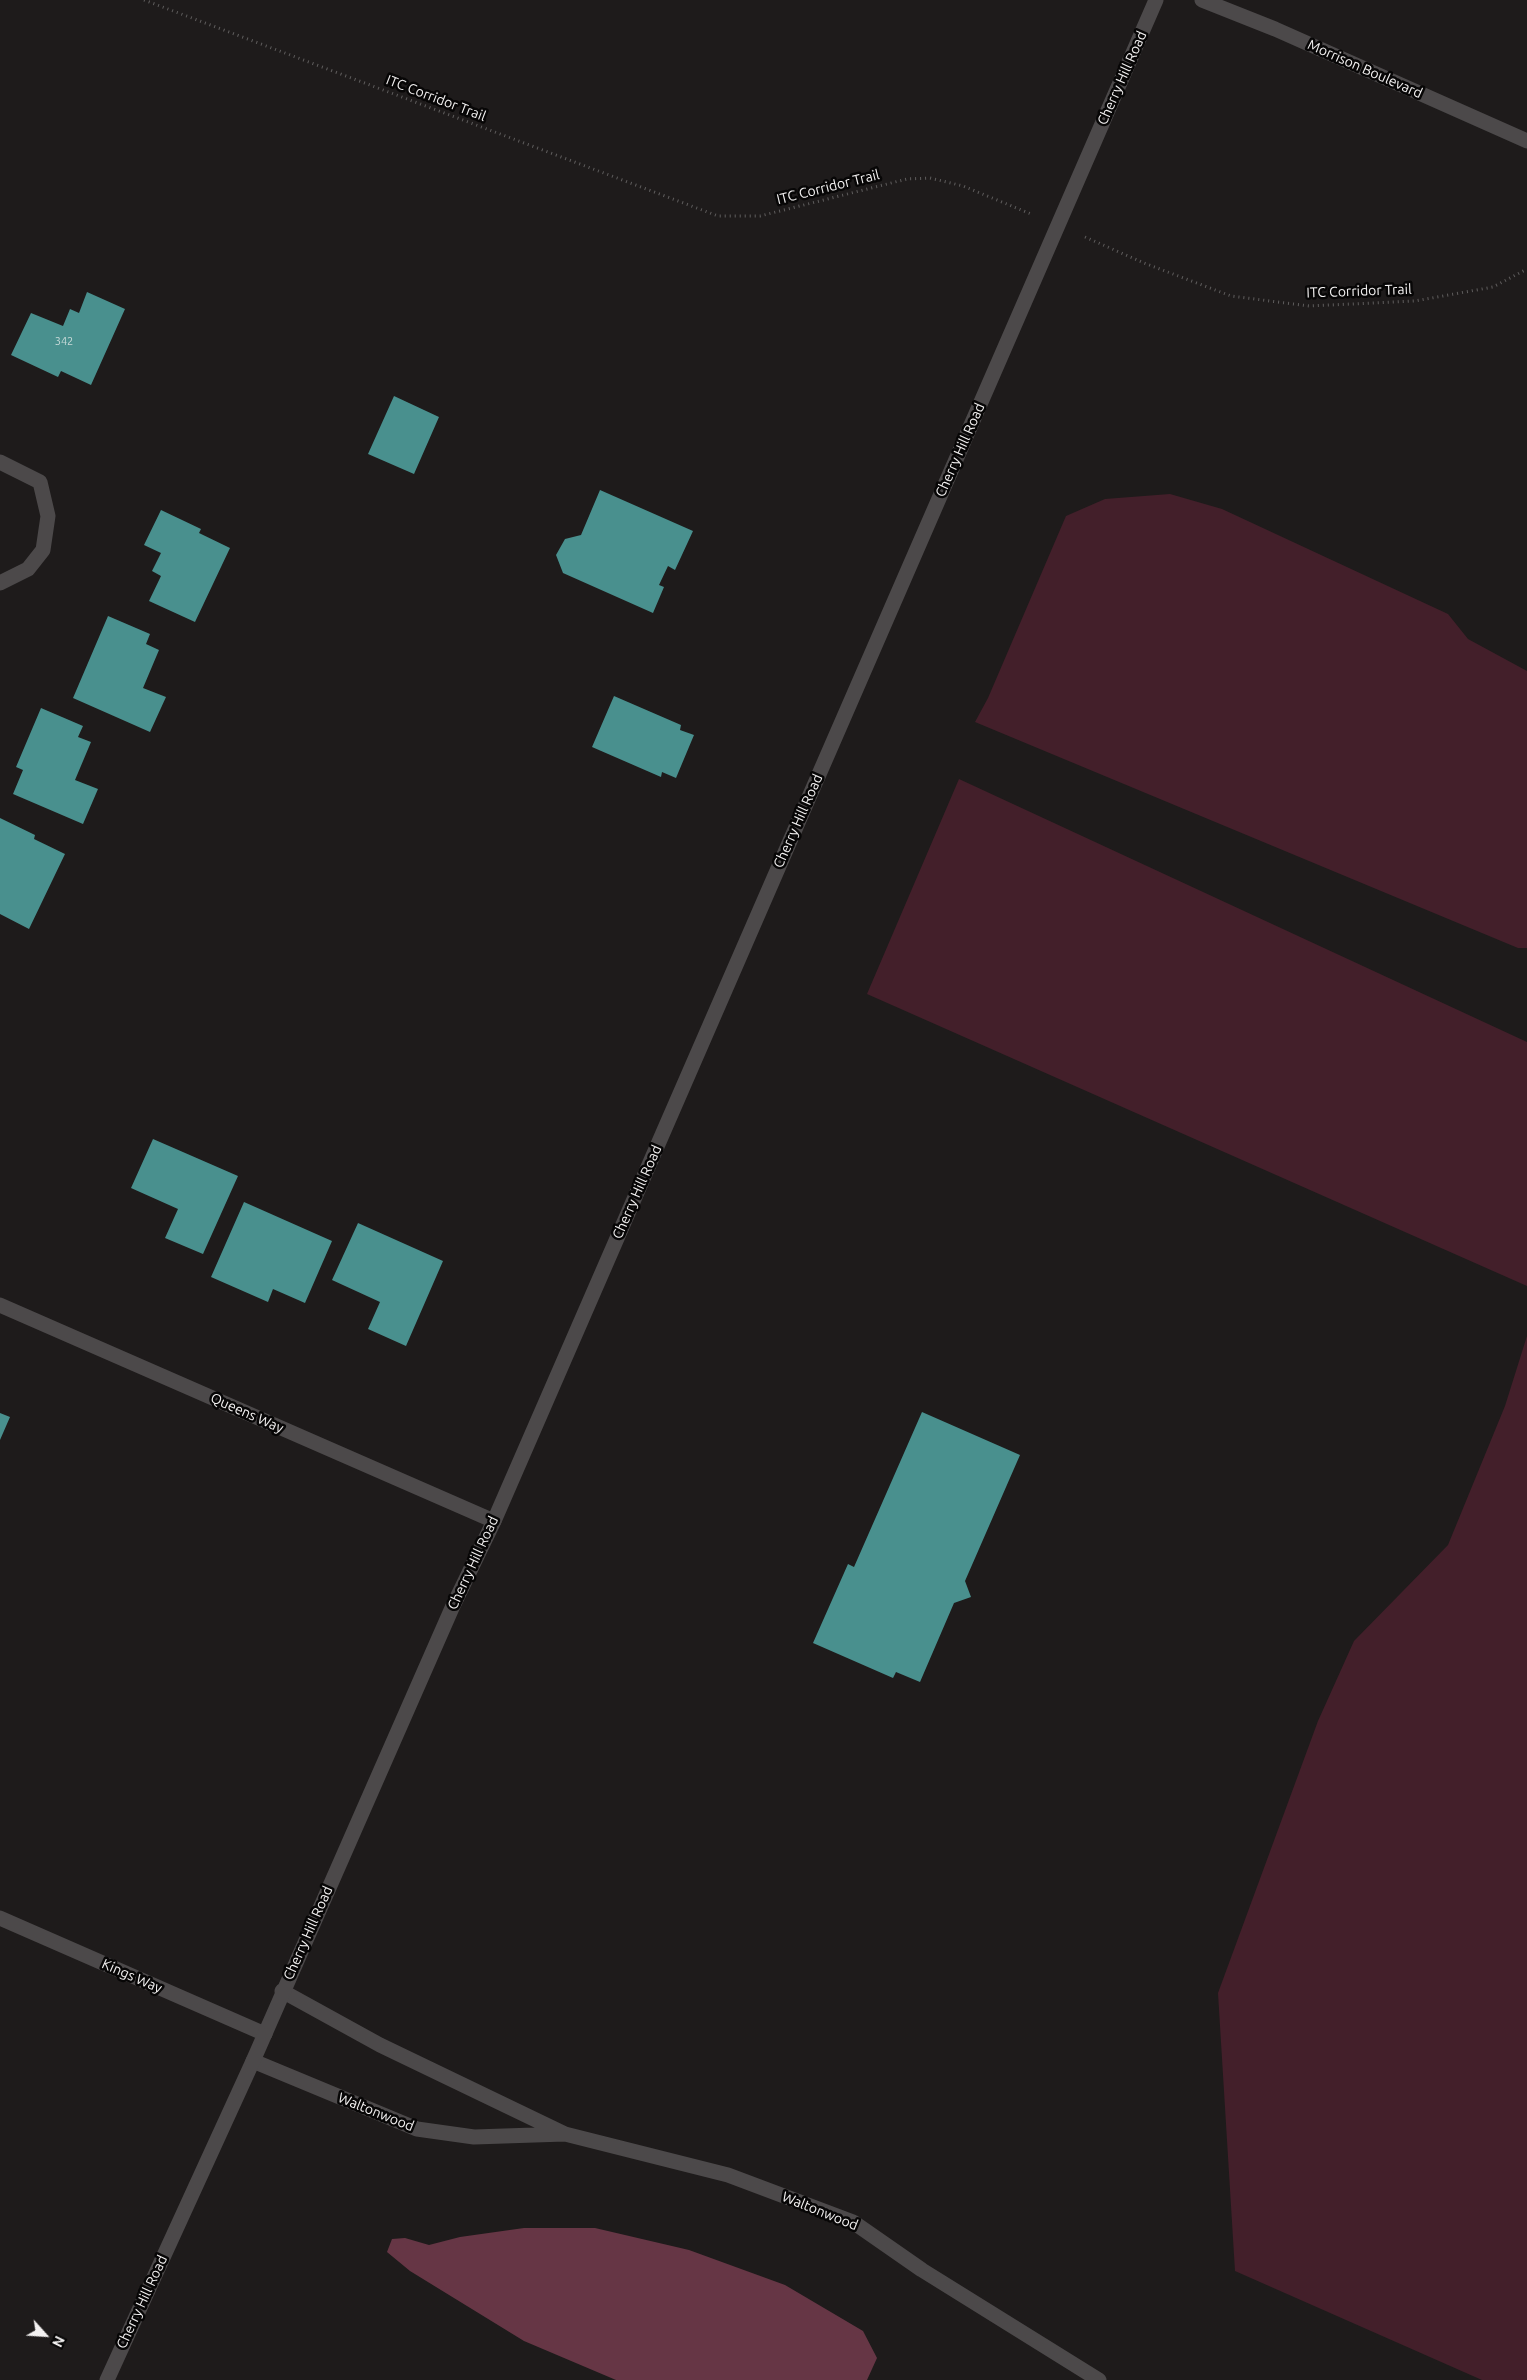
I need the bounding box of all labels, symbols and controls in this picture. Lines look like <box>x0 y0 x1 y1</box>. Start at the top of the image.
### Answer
street label: Cherry Hill Road <box>1094 28 1150 128</box>
street label: Morrison Boulevard <box>1305 36 1425 102</box>
street label: ITC Corridor Trail <box>384 71 488 125</box>
street label: ITC Corridor Trail <box>775 166 881 208</box>
street label: ITC Corridor Trail <box>1306 281 1412 301</box>
house number: 342 <box>55 334 73 348</box>
street label: Cherry Hill Road <box>932 400 988 500</box>
street label: Cherry Hill Road <box>770 771 826 871</box>
street label: Cherry Hill Road <box>609 1142 665 1242</box>
street label: Queens Way <box>208 1389 286 1437</box>
street label: Cherry Hill Road <box>444 1514 502 1612</box>
street label: Cherry Hill Road <box>280 1883 336 1983</box>
street label: Kings Way <box>99 1955 165 1997</box>
street label: Waltonwood <box>335 2089 417 2135</box>
street label: Waltonwood <box>779 2188 861 2234</box>
street label: Cherry Hill Road <box>113 2253 171 2351</box>
north arrow <box>20 2310 70 2360</box>
text: N <box>49 2333 68 2350</box>

